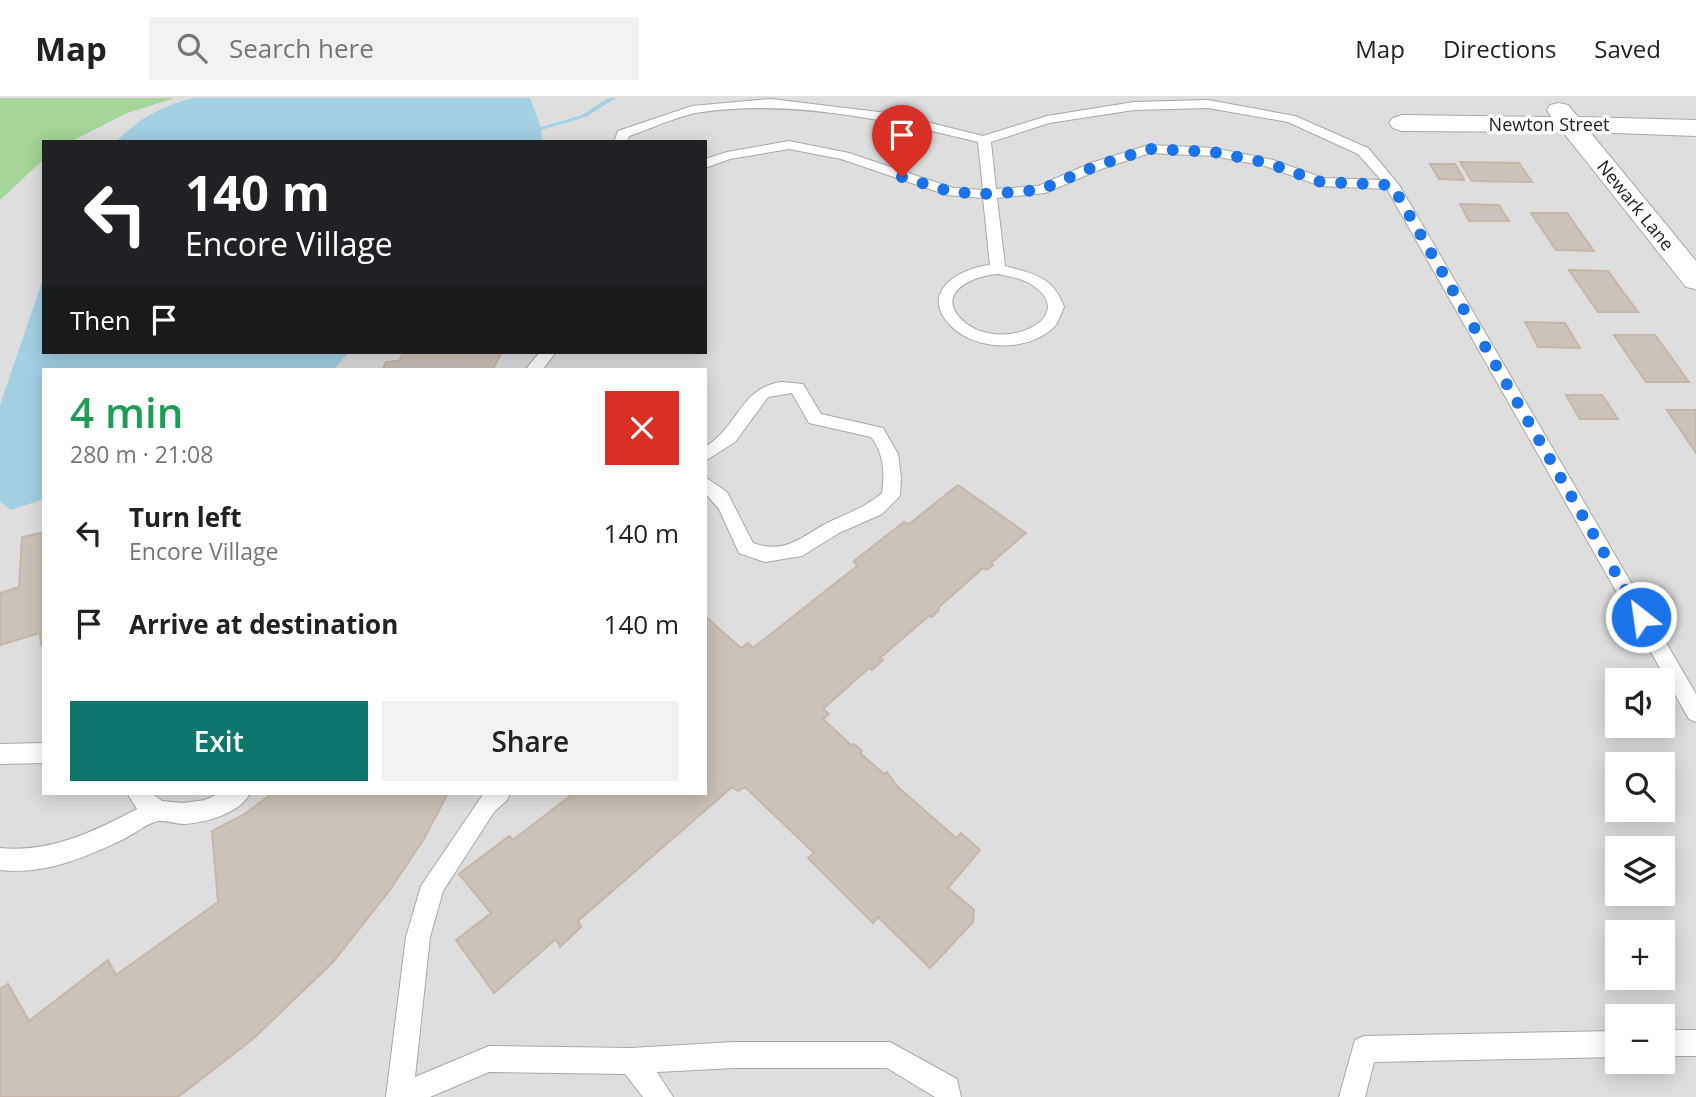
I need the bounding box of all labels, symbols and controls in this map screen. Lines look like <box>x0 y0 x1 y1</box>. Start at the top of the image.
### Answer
search box <box>149 17 639 80</box>
text: Map <box>35 26 107 71</box>
icon: search <box>173 29 211 67</box>
text: Search here <box>229 30 374 66</box>
text: Map <box>1355 32 1405 65</box>
text: Directions <box>1443 32 1556 65</box>
text: Saved <box>1594 32 1661 65</box>
pin <box>872 105 932 177</box>
street label: Newton Street <box>1489 112 1609 136</box>
icon: arrive <box>883 116 921 154</box>
street label: Newark Lane <box>1592 155 1680 255</box>
text: 140 m <box>185 159 330 225</box>
icon: left <box>70 168 161 259</box>
text: Encore Village <box>185 222 393 265</box>
icon: arrive <box>145 301 183 339</box>
text: Then <box>70 302 131 338</box>
text: 4 min <box>70 383 183 440</box>
button: close <box>605 391 679 465</box>
text: 280 m · 21:08 <box>70 438 213 470</box>
text: Turn left <box>129 499 241 535</box>
icon: left <box>70 514 108 552</box>
text: 140 m <box>604 515 679 551</box>
text: Encore Village <box>129 535 278 567</box>
position arrow <box>1604 580 1678 654</box>
icon: arrive <box>70 605 108 643</box>
text: Arrive at destination <box>129 606 398 642</box>
text: 140 m <box>604 606 679 642</box>
map controls <box>1605 668 1675 1074</box>
button: sound <box>1605 668 1675 738</box>
button: Exit <box>70 701 368 781</box>
button: Share <box>382 701 679 781</box>
button: search <box>1605 752 1675 822</box>
button: layers <box>1605 836 1675 906</box>
button: + <box>1605 920 1675 990</box>
button: − <box>1605 1004 1675 1074</box>

